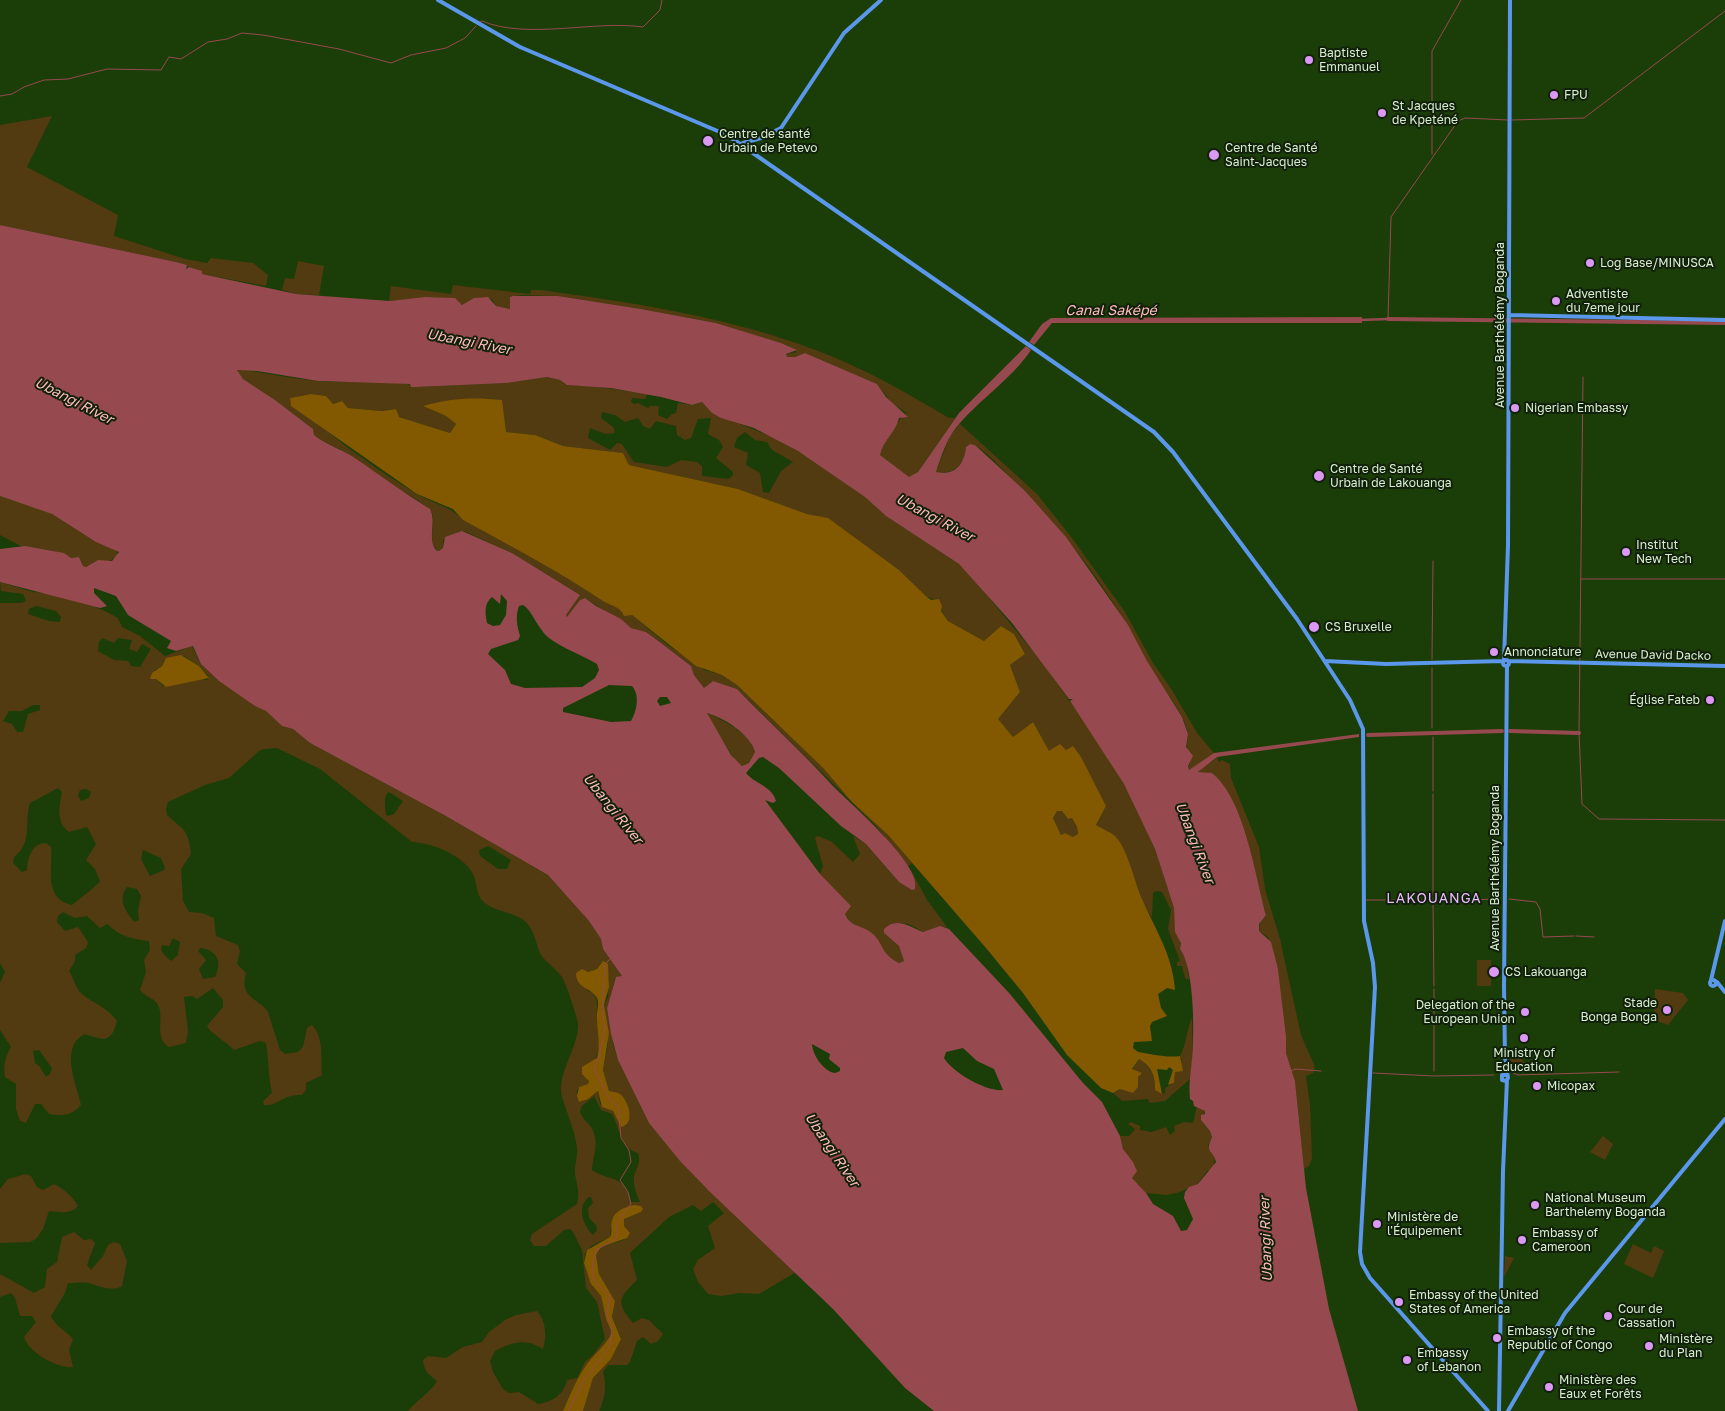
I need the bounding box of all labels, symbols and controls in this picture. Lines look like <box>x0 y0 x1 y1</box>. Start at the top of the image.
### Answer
place label: Baptiste Emmanuel <box>1319 46 1380 74</box>
marker: Baptiste Emmanuel <box>1303 54 1315 66</box>
place label: FPU <box>1564 88 1588 102</box>
marker: FPU <box>1548 89 1560 101</box>
place label: St Jacques de Kpeténé <box>1392 99 1458 127</box>
marker: St Jacques de Kpeténé <box>1376 107 1388 119</box>
place label: Centre de santé Urbain de Petevo <box>719 127 817 155</box>
marker: Centre de santé Urbain de Petevo <box>701 134 715 148</box>
place label: Centre de Santé Saint-Jacques <box>1225 141 1318 169</box>
marker: Centre de Santé Saint-Jacques <box>1207 148 1221 162</box>
street label: Avenue Barthélémy Boganda <box>1493 242 1507 408</box>
place label: Log Base/MINUSCA <box>1600 256 1714 270</box>
marker: Log Base/MINUSCA <box>1584 257 1596 269</box>
place label: Adventiste du 7eme jour <box>1566 287 1640 315</box>
marker: Adventiste du 7eme jour <box>1550 295 1562 307</box>
water label: Canal Saképé <box>1065 303 1157 319</box>
water label: Ubangi River <box>425 326 513 358</box>
water label: Ubangi River <box>32 374 116 428</box>
place label: Nigerian Embassy <box>1525 401 1628 415</box>
marker: Nigerian Embassy <box>1509 402 1521 414</box>
place label: Centre de Santé Urbain de Lakouanga <box>1330 462 1452 490</box>
marker: Centre de Santé Urbain de Lakouanga <box>1312 469 1326 483</box>
water label: Ubangi River <box>893 490 977 546</box>
place label: Institut New Tech <box>1636 538 1692 566</box>
marker: Institut New Tech <box>1620 546 1632 558</box>
marker: CS Bruxelle <box>1307 620 1321 634</box>
place label: CS Bruxelle <box>1325 620 1392 634</box>
place label: Annonciature <box>1504 645 1581 659</box>
marker: Annonciature <box>1488 646 1500 658</box>
street label: Avenue David Dacko <box>1595 647 1711 663</box>
place label: Église Fateb <box>1629 693 1700 707</box>
marker: Église Fateb <box>1704 694 1716 706</box>
water label: Ubangi River <box>580 770 646 848</box>
street label: Avenue Barthélémy Boganda <box>1488 785 1502 951</box>
water label: Ubangi River <box>1172 800 1218 886</box>
district label: LAKOUANGA <box>1385 891 1483 907</box>
marker: CS Lakouanga <box>1487 965 1501 979</box>
place label: CS Lakouanga <box>1505 965 1587 979</box>
place label: Stade Bonga Bonga <box>1580 996 1657 1024</box>
place label: Delegation of the European Union <box>1416 998 1515 1026</box>
marker: Stade Bonga Bonga <box>1661 1004 1673 1016</box>
marker: Delegation of the European Union <box>1519 1006 1531 1018</box>
marker: Ministry of Education <box>1518 1032 1530 1044</box>
place label: Ministry of Education <box>1493 1046 1555 1074</box>
place label: Micopax <box>1547 1079 1595 1093</box>
marker: Micopax <box>1531 1080 1543 1092</box>
water label: Ubangi River <box>801 1110 863 1190</box>
place label: National Museum Barthelemy Boganda <box>1545 1191 1666 1219</box>
water label: Ubangi River <box>1256 1196 1276 1282</box>
marker: National Museum Barthelemy Boganda <box>1529 1199 1541 1211</box>
place label: Ministère de l'Équipement <box>1387 1210 1462 1238</box>
marker: Ministère de l'Équipement <box>1371 1218 1383 1230</box>
place label: Embassy of Cameroon <box>1532 1226 1598 1254</box>
marker: Embassy of Cameroon <box>1516 1234 1528 1246</box>
place label: Embassy of the United States of America <box>1409 1288 1539 1316</box>
marker: Embassy of the United States of America <box>1393 1296 1405 1308</box>
place label: Cour de Cassation <box>1618 1302 1675 1330</box>
marker: Cour de Cassation <box>1602 1310 1614 1322</box>
place label: Embassy of the Republic of Congo <box>1507 1324 1612 1352</box>
marker: Embassy of the Republic of Congo <box>1491 1332 1503 1344</box>
place label: Ministère du Plan <box>1659 1332 1713 1360</box>
marker: Ministère du Plan <box>1643 1340 1655 1352</box>
place label: Embassy of Lebanon <box>1417 1346 1481 1374</box>
marker: Embassy of Lebanon <box>1401 1354 1413 1366</box>
place label: Ministère des Eaux et Forêts <box>1559 1373 1641 1401</box>
marker: Ministère des Eaux et Forêts <box>1543 1381 1555 1393</box>

